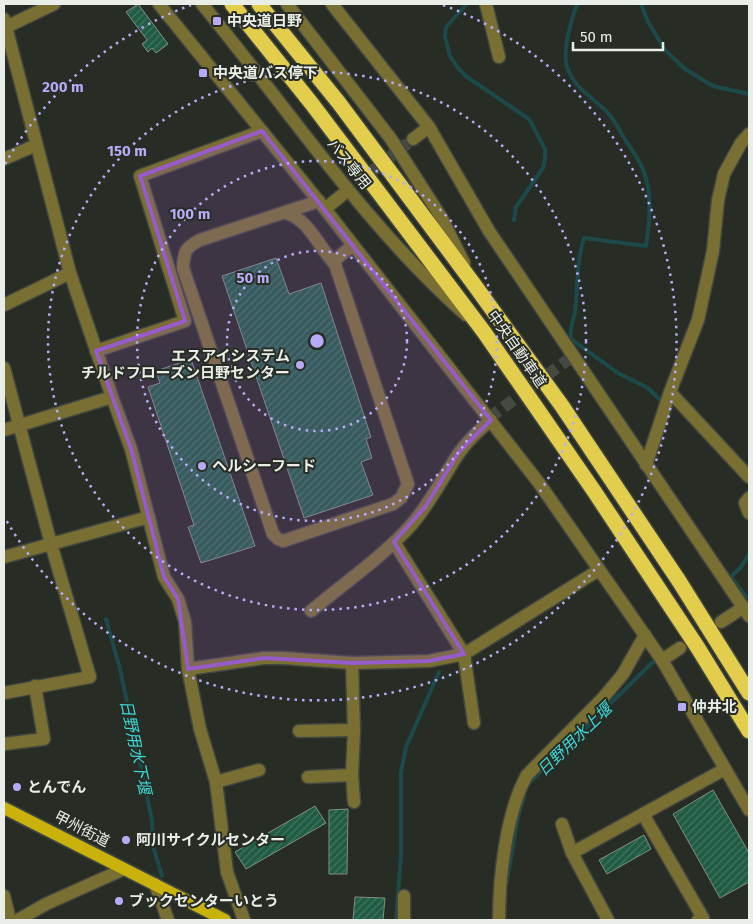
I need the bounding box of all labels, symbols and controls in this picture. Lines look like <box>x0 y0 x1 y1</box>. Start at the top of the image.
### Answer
place label: 中央道日野 <box>227 12 302 30</box>
marker: 中央道日野 <box>211 15 223 27</box>
scale bar <box>573 20 663 52</box>
text: 50 m <box>580 28 613 46</box>
place label: 中央道バス停下 <box>213 64 318 82</box>
marker: 中央道バス停下 <box>197 67 209 79</box>
text: 200 m <box>42 78 84 96</box>
street label: バス専用 <box>323 135 375 193</box>
text: 150 m <box>107 142 147 160</box>
text: 100 m <box>170 205 210 223</box>
text: 50 m <box>236 269 270 287</box>
street label: 中央自動車道 <box>484 307 550 391</box>
centre of rings <box>308 332 326 350</box>
place label: エスアイシステム チルドフローズン日野センター <box>81 347 290 382</box>
marker: エスアイシステム チルドフローズン日野センター <box>294 359 306 371</box>
place label: ヘルシーフード <box>212 457 316 475</box>
marker: ヘルシーフード <box>196 460 208 472</box>
water label: 日野用水上堰 <box>533 697 618 780</box>
water label: 日野用水下堰 <box>116 698 155 799</box>
place label: 仲井北 <box>692 698 737 716</box>
marker: 仲井北 <box>676 701 688 713</box>
place label: とんでん <box>27 778 86 796</box>
marker: とんでん <box>11 781 23 793</box>
street label: 甲州街道 <box>51 807 113 851</box>
place label: 阿川サイクルセンター <box>136 831 285 849</box>
marker: 阿川サイクルセンター <box>120 834 132 846</box>
place label: ブックセンターいとう <box>129 892 279 910</box>
marker: ブックセンターいとう <box>113 895 125 907</box>

